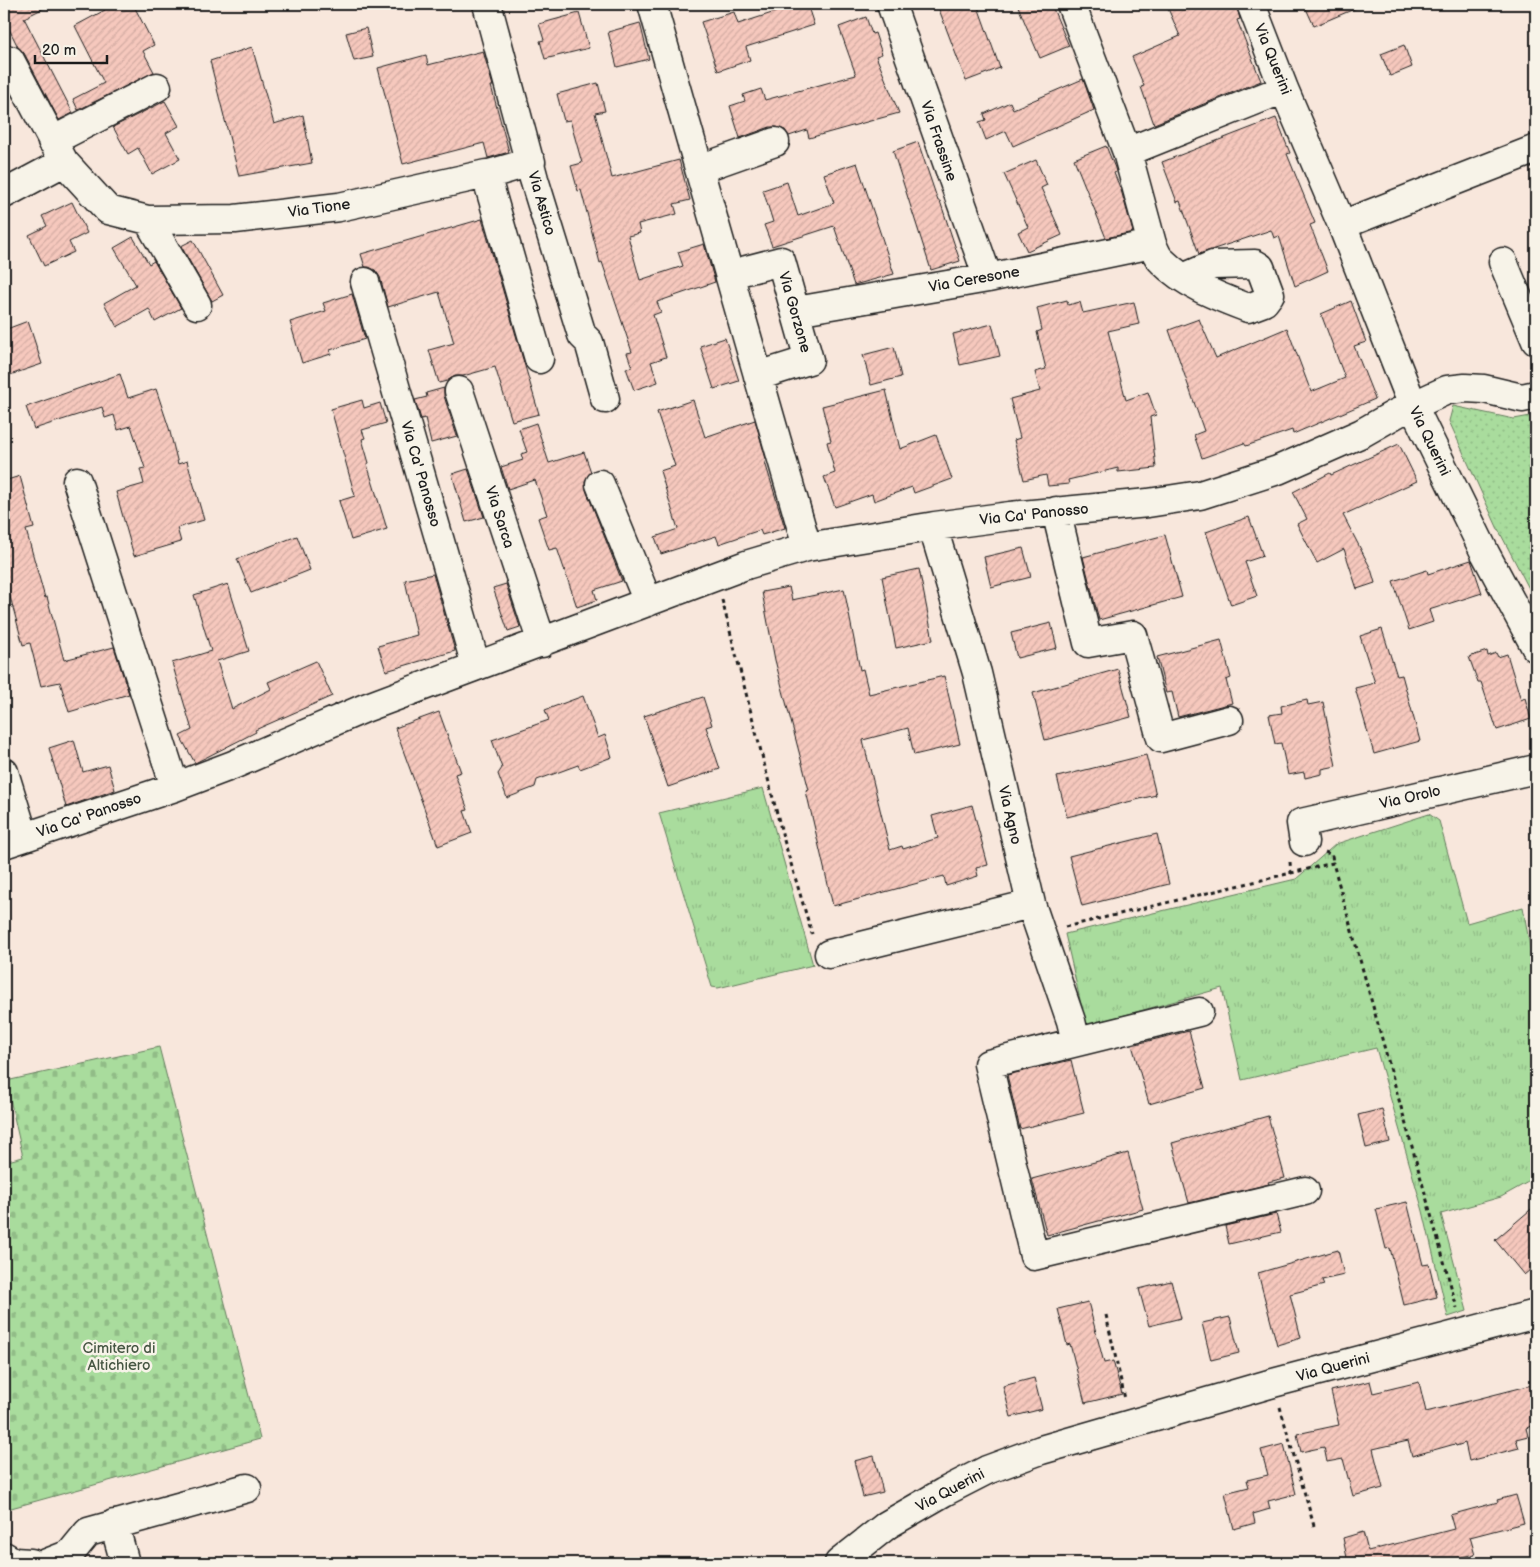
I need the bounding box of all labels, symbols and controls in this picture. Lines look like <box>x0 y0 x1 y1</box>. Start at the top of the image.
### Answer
street label: Via Querini <box>1250 21 1295 98</box>
scale bar <box>35 32 108 64</box>
text: 20 m <box>42 41 76 60</box>
street label: Via Frassine <box>916 99 961 184</box>
street label: Via Astico <box>523 169 560 237</box>
street label: Via Tione <box>287 195 352 222</box>
street label: Via Ceresone <box>927 262 1021 297</box>
street label: Via Gorzone <box>774 269 815 355</box>
street label: Via Querini <box>1405 403 1455 479</box>
street label: Via Ca' Panosso <box>396 419 445 529</box>
street label: Via Sarca <box>481 484 518 551</box>
street label: Via Ca' Panosso <box>979 499 1090 530</box>
street label: Via Orolo <box>1378 781 1443 814</box>
street label: Via Agno <box>994 784 1025 846</box>
street label: Via Ca' Panosso <box>34 789 144 842</box>
park label: Cimitero di Altichiero <box>83 1339 155 1375</box>
street label: Via Querini <box>1294 1349 1372 1386</box>
street label: Via Querini <box>913 1464 988 1516</box>

